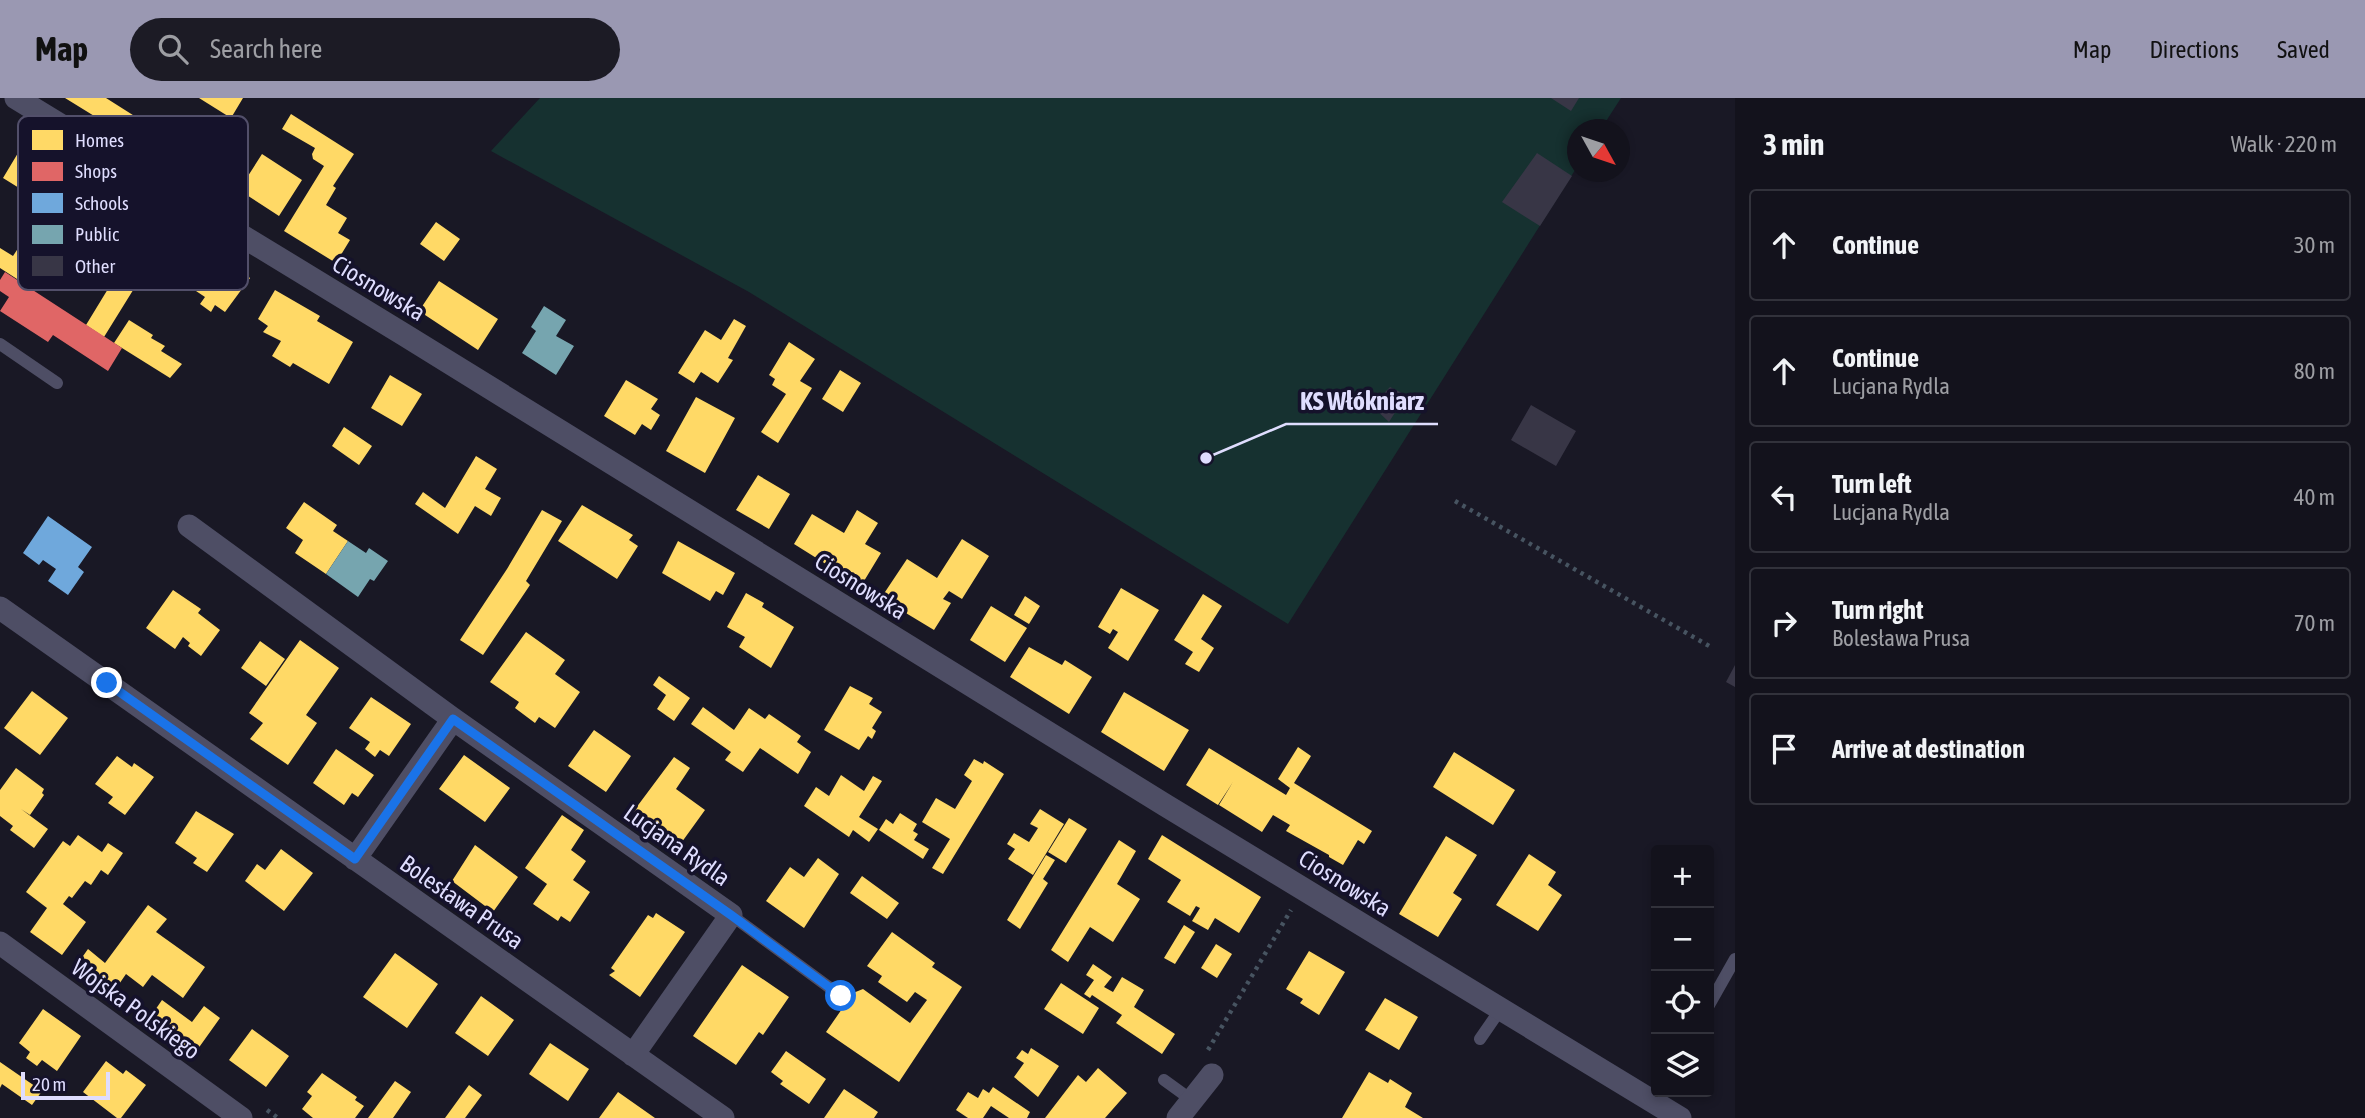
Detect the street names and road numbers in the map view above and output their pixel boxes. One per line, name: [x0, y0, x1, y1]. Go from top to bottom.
street label: Ciosnowska: [328, 250, 430, 326]
street label: Ciosnowska: [810, 547, 912, 625]
street label: Lucjana Rydla: [619, 799, 735, 891]
street label: Ciosnowska: [1294, 844, 1396, 922]
street label: Bolesława Prusa: [395, 850, 529, 954]
street label: Wojska Polskiego: [67, 953, 205, 1065]

